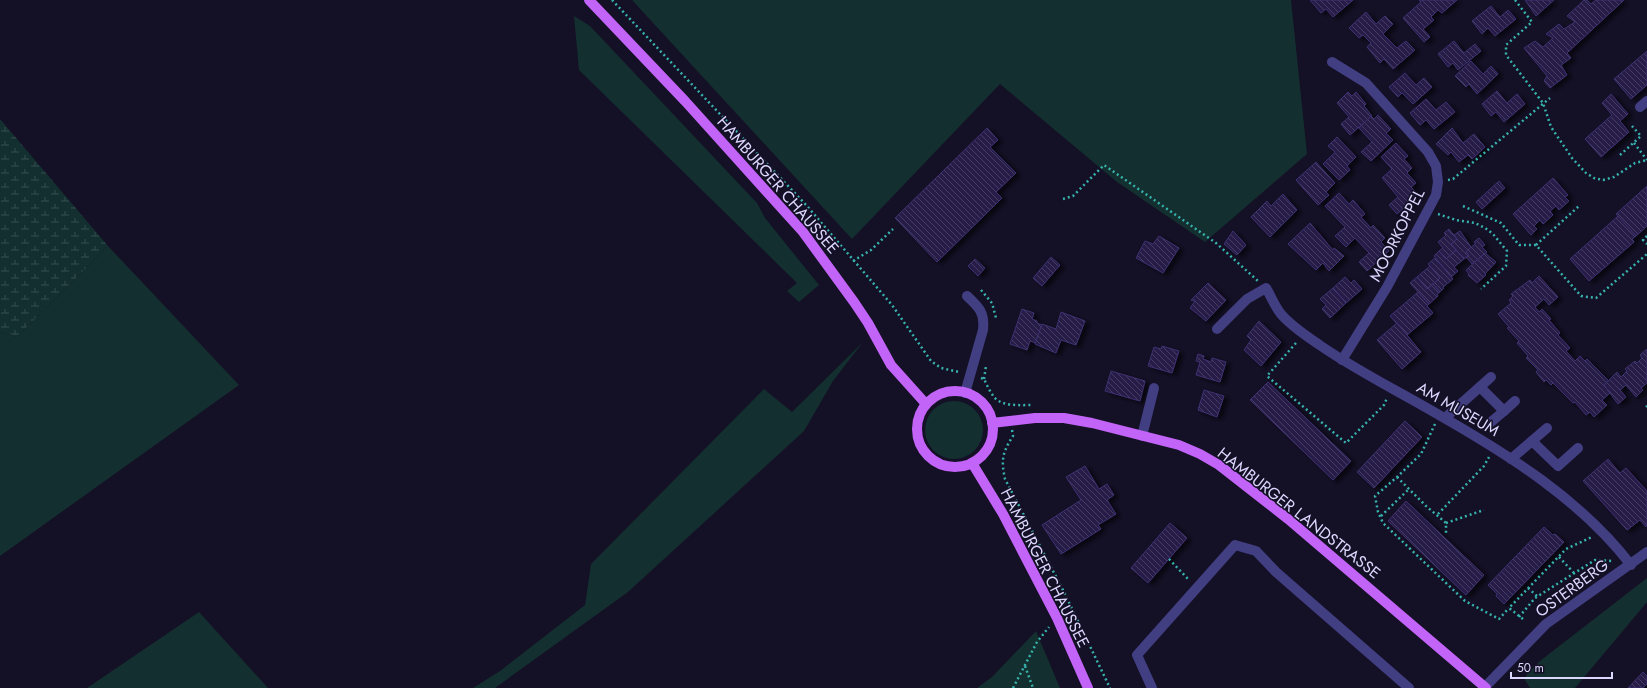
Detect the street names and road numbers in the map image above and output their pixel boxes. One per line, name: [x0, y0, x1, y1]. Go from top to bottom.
street label: HAMBURGER CHAUSSEE: [712, 111, 844, 259]
street label: MOORKOPPEL: [1364, 184, 1431, 285]
street label: AM MUSEUM: [1412, 376, 1504, 442]
street label: HAMBURGER LANDSTRASSE: [1213, 442, 1385, 584]
street label: HAMBURGER CHAUSSEE: [995, 484, 1095, 652]
street label: OSTERBERG: [1531, 554, 1613, 622]

